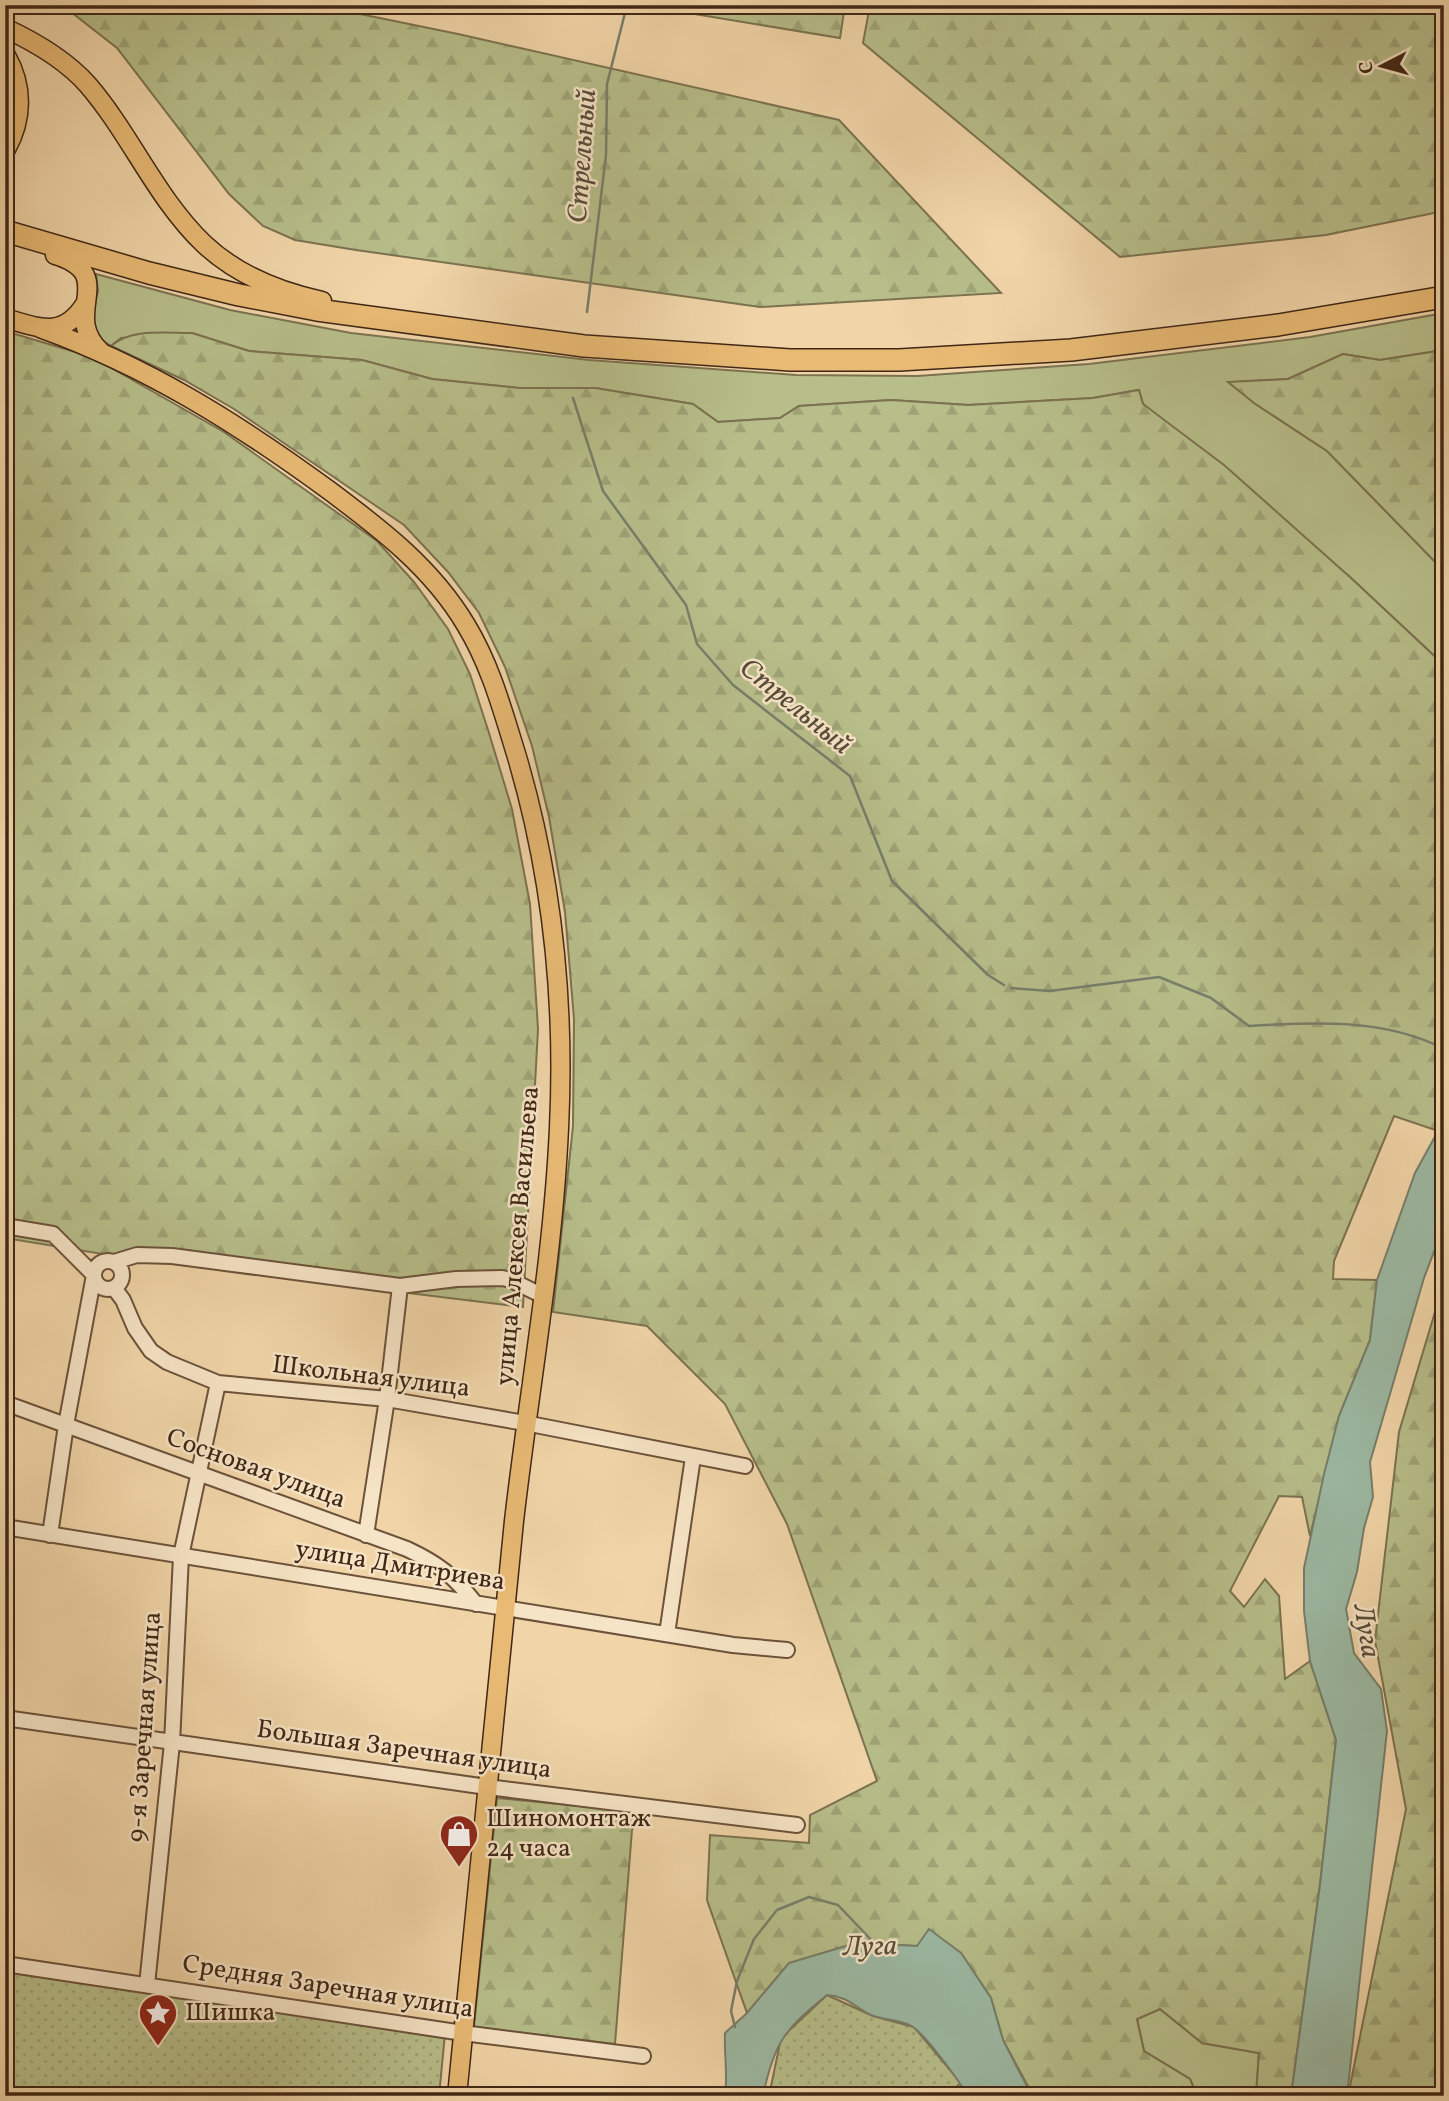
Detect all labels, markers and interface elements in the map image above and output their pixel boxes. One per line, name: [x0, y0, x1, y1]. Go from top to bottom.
north arrow: [1348, 32, 1418, 102]
text: С: [1354, 60, 1381, 75]
water label: Стрельный: [559, 88, 607, 224]
water label: Стрельный: [731, 650, 859, 764]
street label: улица Алексея Васильева: [487, 1085, 549, 1387]
street label: Школьная улица: [270, 1347, 472, 1407]
street label: Сосновая улица: [161, 1420, 351, 1518]
street label: улица Дмитриева: [292, 1532, 508, 1600]
water label: Луга: [1342, 1600, 1390, 1661]
street label: 9-я Заречная улица: [119, 1610, 171, 1844]
street label: Большая Заречная улица: [254, 1711, 554, 1789]
place label: Шиномонтаж 24 часа: [486, 1801, 651, 1867]
shop icon: Шиномонтаж 24 часа: [438, 1813, 480, 1868]
water label: Луга: [841, 1927, 898, 1967]
street label: Средняя Заречная улица: [180, 1946, 476, 2028]
place icon: Шишка: [137, 1992, 179, 2047]
place label: Шишка: [185, 1995, 276, 2031]

